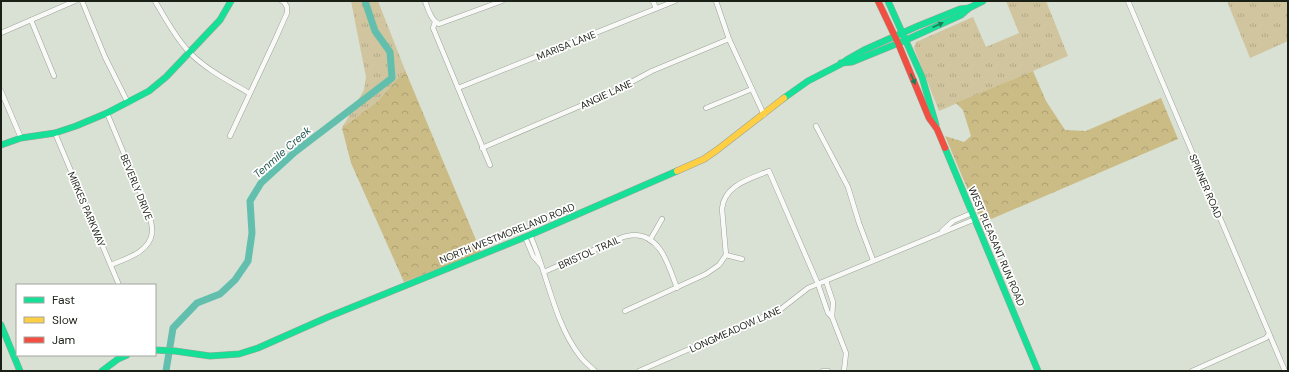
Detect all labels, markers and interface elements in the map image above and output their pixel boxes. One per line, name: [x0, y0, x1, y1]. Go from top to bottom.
one-way arrow: [933, 22, 944, 28]
street label: MARISA LANE: [535, 28, 598, 63]
one-way arrow: [910, 73, 916, 84]
street label: ANGIE LANE: [578, 77, 635, 112]
water label: Tenmile Creek: [250, 123, 314, 181]
street label: BEVERLY DRIVE: [117, 152, 156, 222]
street label: SPINNER ROAD: [1186, 152, 1225, 220]
street label: MIRKES PARKWAY: [65, 170, 108, 249]
street label: WEST PLEASANT RUN ROAD: [965, 184, 1028, 308]
street label: NORTH WESTMORELAND ROAD: [438, 200, 577, 267]
street label: BRISTOL TRAIL: [556, 233, 622, 272]
legend: [16, 284, 156, 356]
text: Fast: [52, 292, 75, 308]
street label: LONGMEADOW LANE: [687, 303, 783, 355]
text: Slow: [52, 312, 78, 328]
text: Jam: [52, 332, 75, 348]

